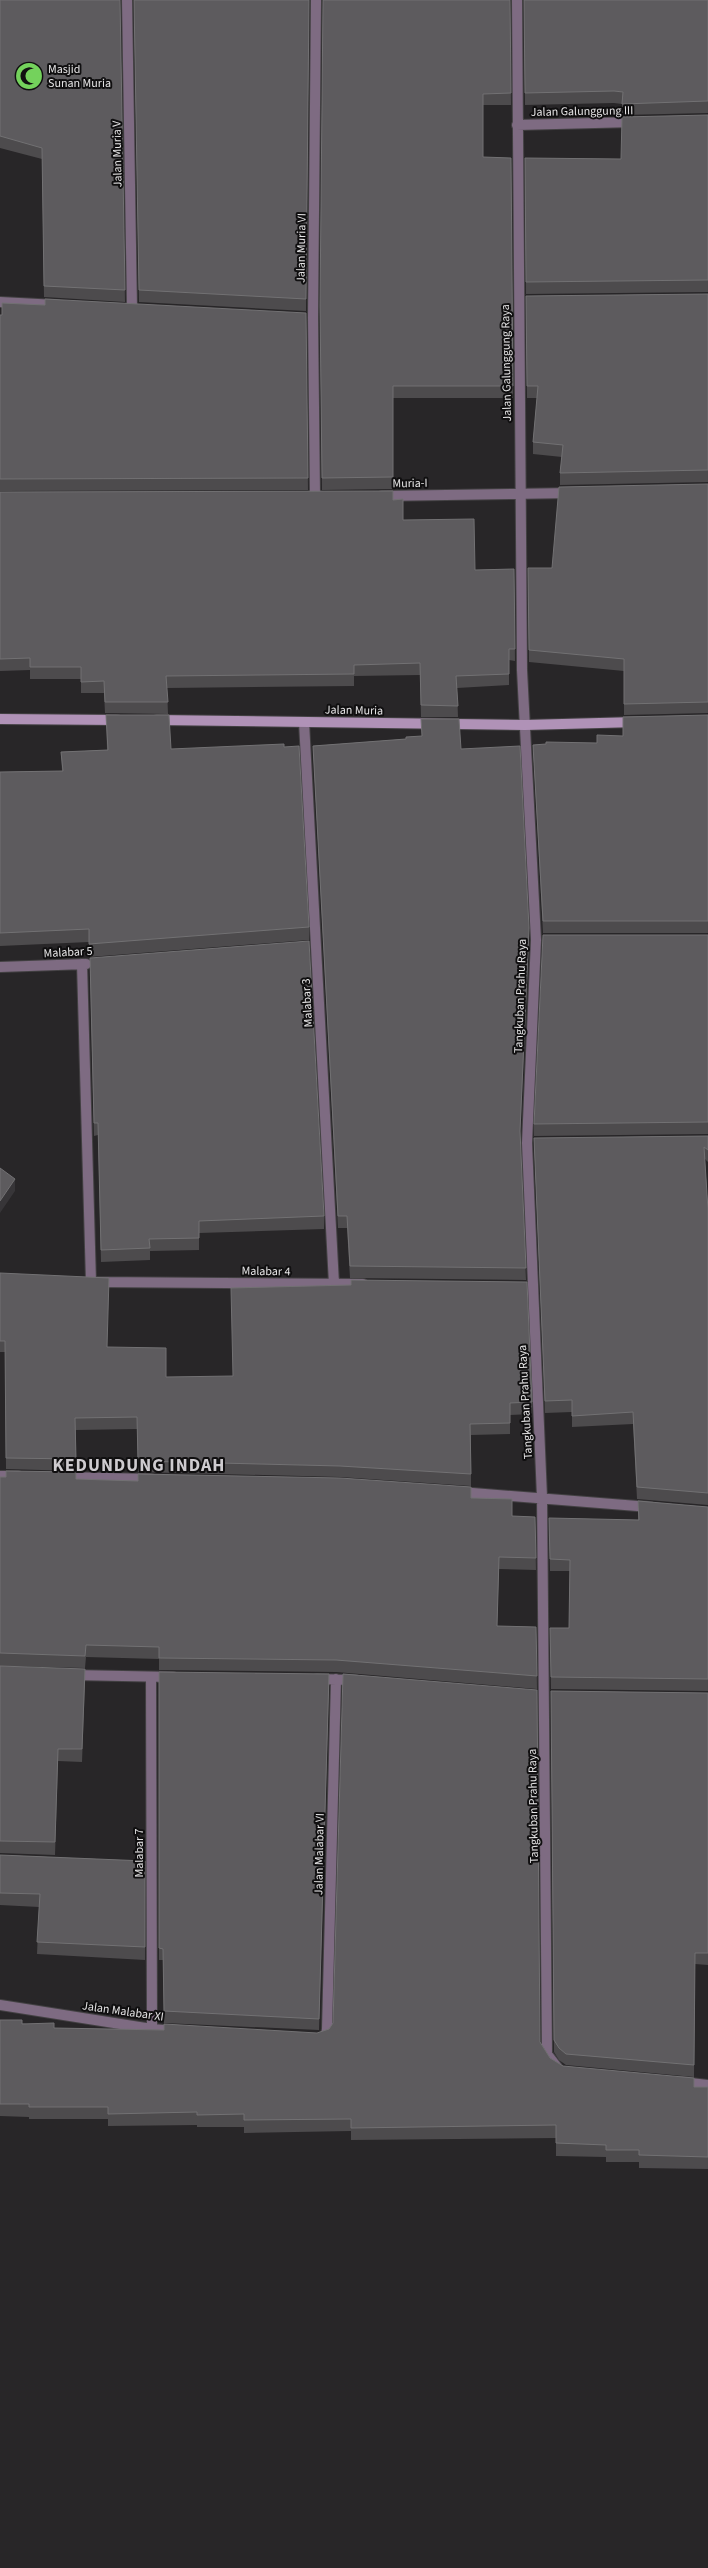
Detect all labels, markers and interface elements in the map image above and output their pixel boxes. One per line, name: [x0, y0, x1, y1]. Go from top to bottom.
mosque icon: Masjid Sunan Muria: [14, 61, 44, 91]
place label: Masjid Sunan Muria: [48, 61, 111, 92]
street label: Jalan Galunggung III: [531, 102, 633, 121]
street label: Jalan Muria V: [108, 120, 127, 188]
street label: Jalan Muria VI: [292, 213, 311, 283]
street label: Jalan Galunggung Raya: [497, 304, 516, 422]
street label: Muria-I: [392, 475, 428, 492]
street label: Jalan Muria: [325, 701, 383, 720]
street label: Tangkuban Prahu Raya: [510, 939, 531, 1053]
street label: Malabar 5: [43, 943, 93, 962]
street label: Malabar 3: [298, 978, 317, 1028]
street label: Malabar 4: [241, 1263, 291, 1280]
street label: Tangkuban Prahu Raya: [514, 1344, 537, 1460]
district label: KEDUNDUNG INDAH: [53, 1453, 225, 1478]
street label: Tangkuban Prahu Raya: [524, 1749, 543, 1863]
street label: Jalan Malabar VI: [310, 1813, 329, 1895]
street label: Malabar 7: [131, 1829, 148, 1877]
street label: Jalan Malabar XI: [81, 1997, 165, 2026]

